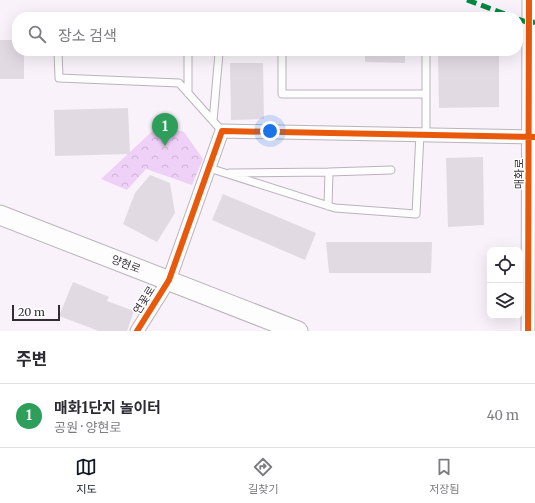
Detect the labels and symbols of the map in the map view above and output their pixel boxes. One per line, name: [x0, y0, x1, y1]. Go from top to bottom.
pin: 1: [152, 113, 178, 146]
your location: [260, 121, 280, 141]
street label: 매화로: [512, 159, 526, 189]
street label: 양현로: [109, 252, 143, 276]
street label: 연꽃로: [130, 283, 158, 317]
scale bar: [12, 303, 60, 322]

